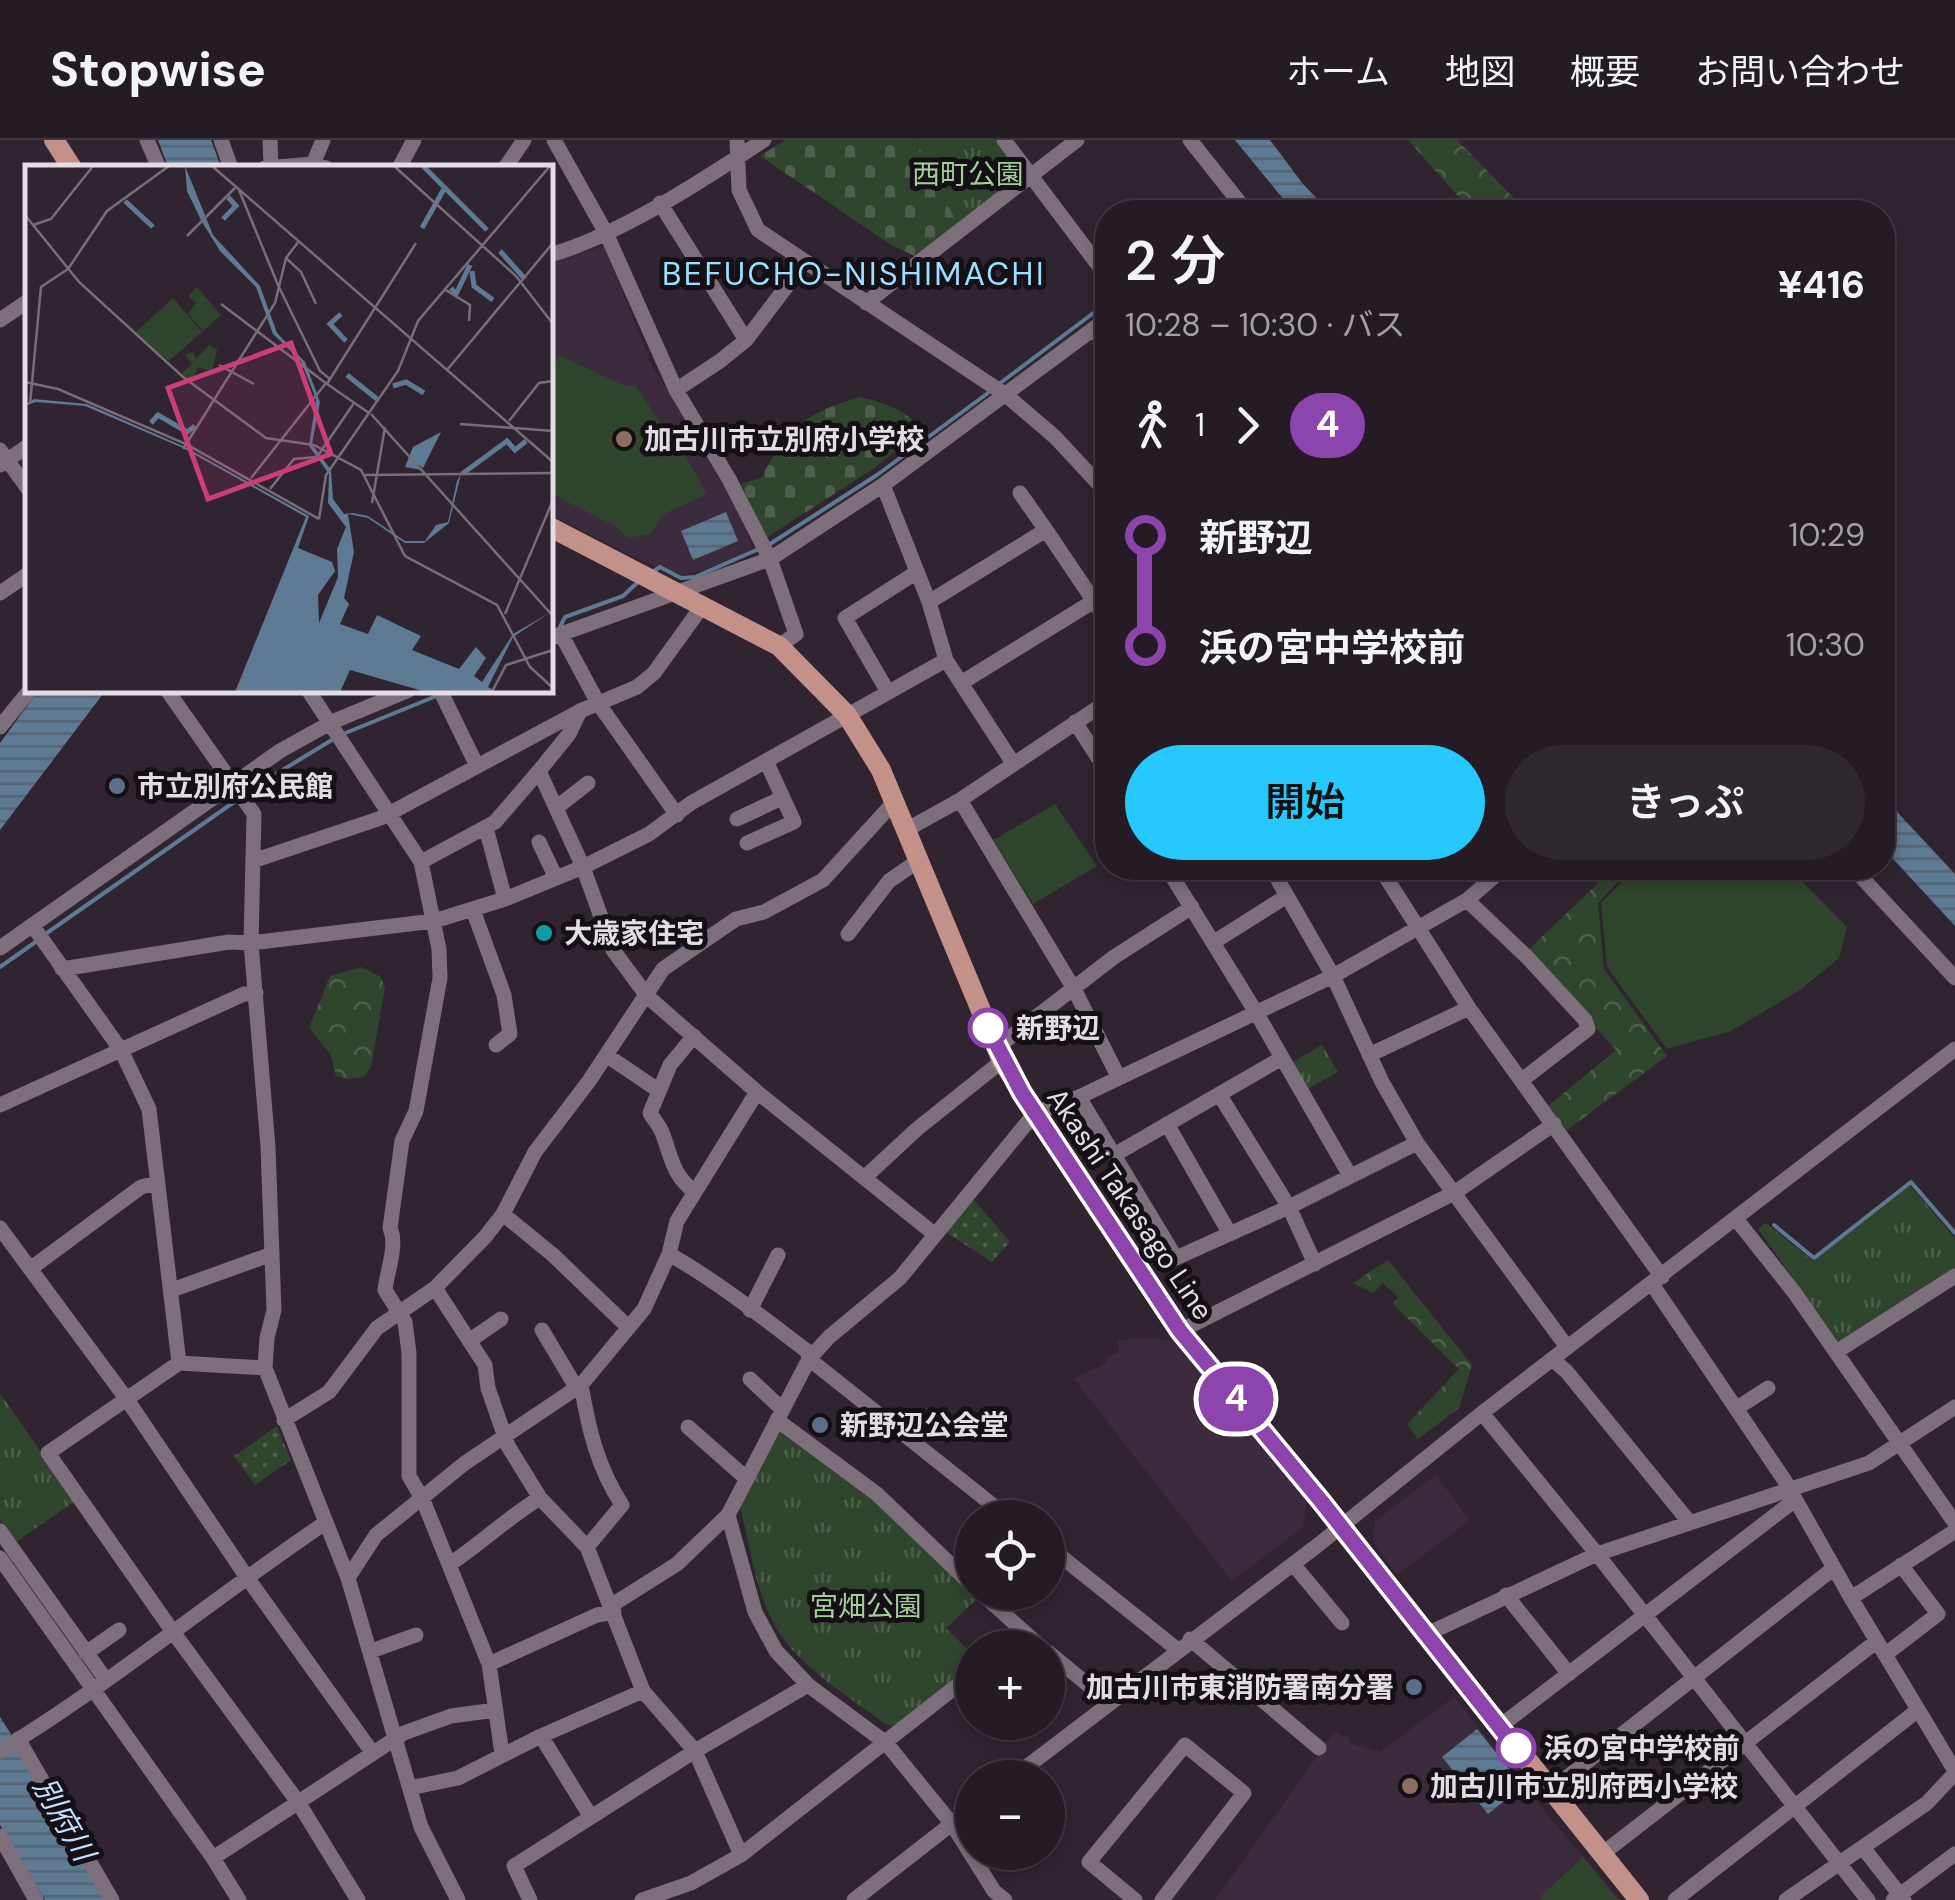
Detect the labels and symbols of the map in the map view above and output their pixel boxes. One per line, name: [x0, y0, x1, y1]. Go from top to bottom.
park label: 西町公園: [912, 156, 1024, 193]
inset map: [25, 165, 552, 692]
district label: BEFUCHO-NISHIMACHI: [662, 253, 1046, 295]
place label: 加古川市立別府小学校: [644, 421, 924, 458]
marker: 加古川市立別府小学校: [613, 428, 635, 450]
place label: 市立別府公民館: [137, 768, 333, 805]
marker: 市立別府公民館: [106, 775, 128, 797]
place label: 大歳家住宅: [564, 915, 704, 952]
marker: 大歳家住宅: [533, 922, 555, 944]
marker: 新野辺: [969, 1009, 1007, 1047]
place label: 新野辺: [1016, 1010, 1100, 1047]
street label: Akashi Takasago Line: [1039, 1081, 1221, 1327]
line badge: ４: [1204, 1366, 1268, 1432]
place label: 新野辺公会堂: [840, 1407, 1008, 1444]
marker: 新野辺公会堂: [809, 1414, 831, 1436]
park label: 宮畑公園: [810, 1588, 922, 1625]
place label: 加古川市東消防署南分署: [1086, 1669, 1394, 1706]
marker: 加古川市東消防署南分署: [1403, 1676, 1425, 1698]
marker: 浜の宮中学校前: [1497, 1729, 1535, 1767]
place label: 浜の宮中学校前: [1544, 1730, 1740, 1767]
place label: 加古川市立別府西小学校: [1430, 1768, 1738, 1805]
water label: 別府川: [25, 1770, 105, 1870]
marker: 加古川市立別府西小学校: [1399, 1775, 1421, 1797]

